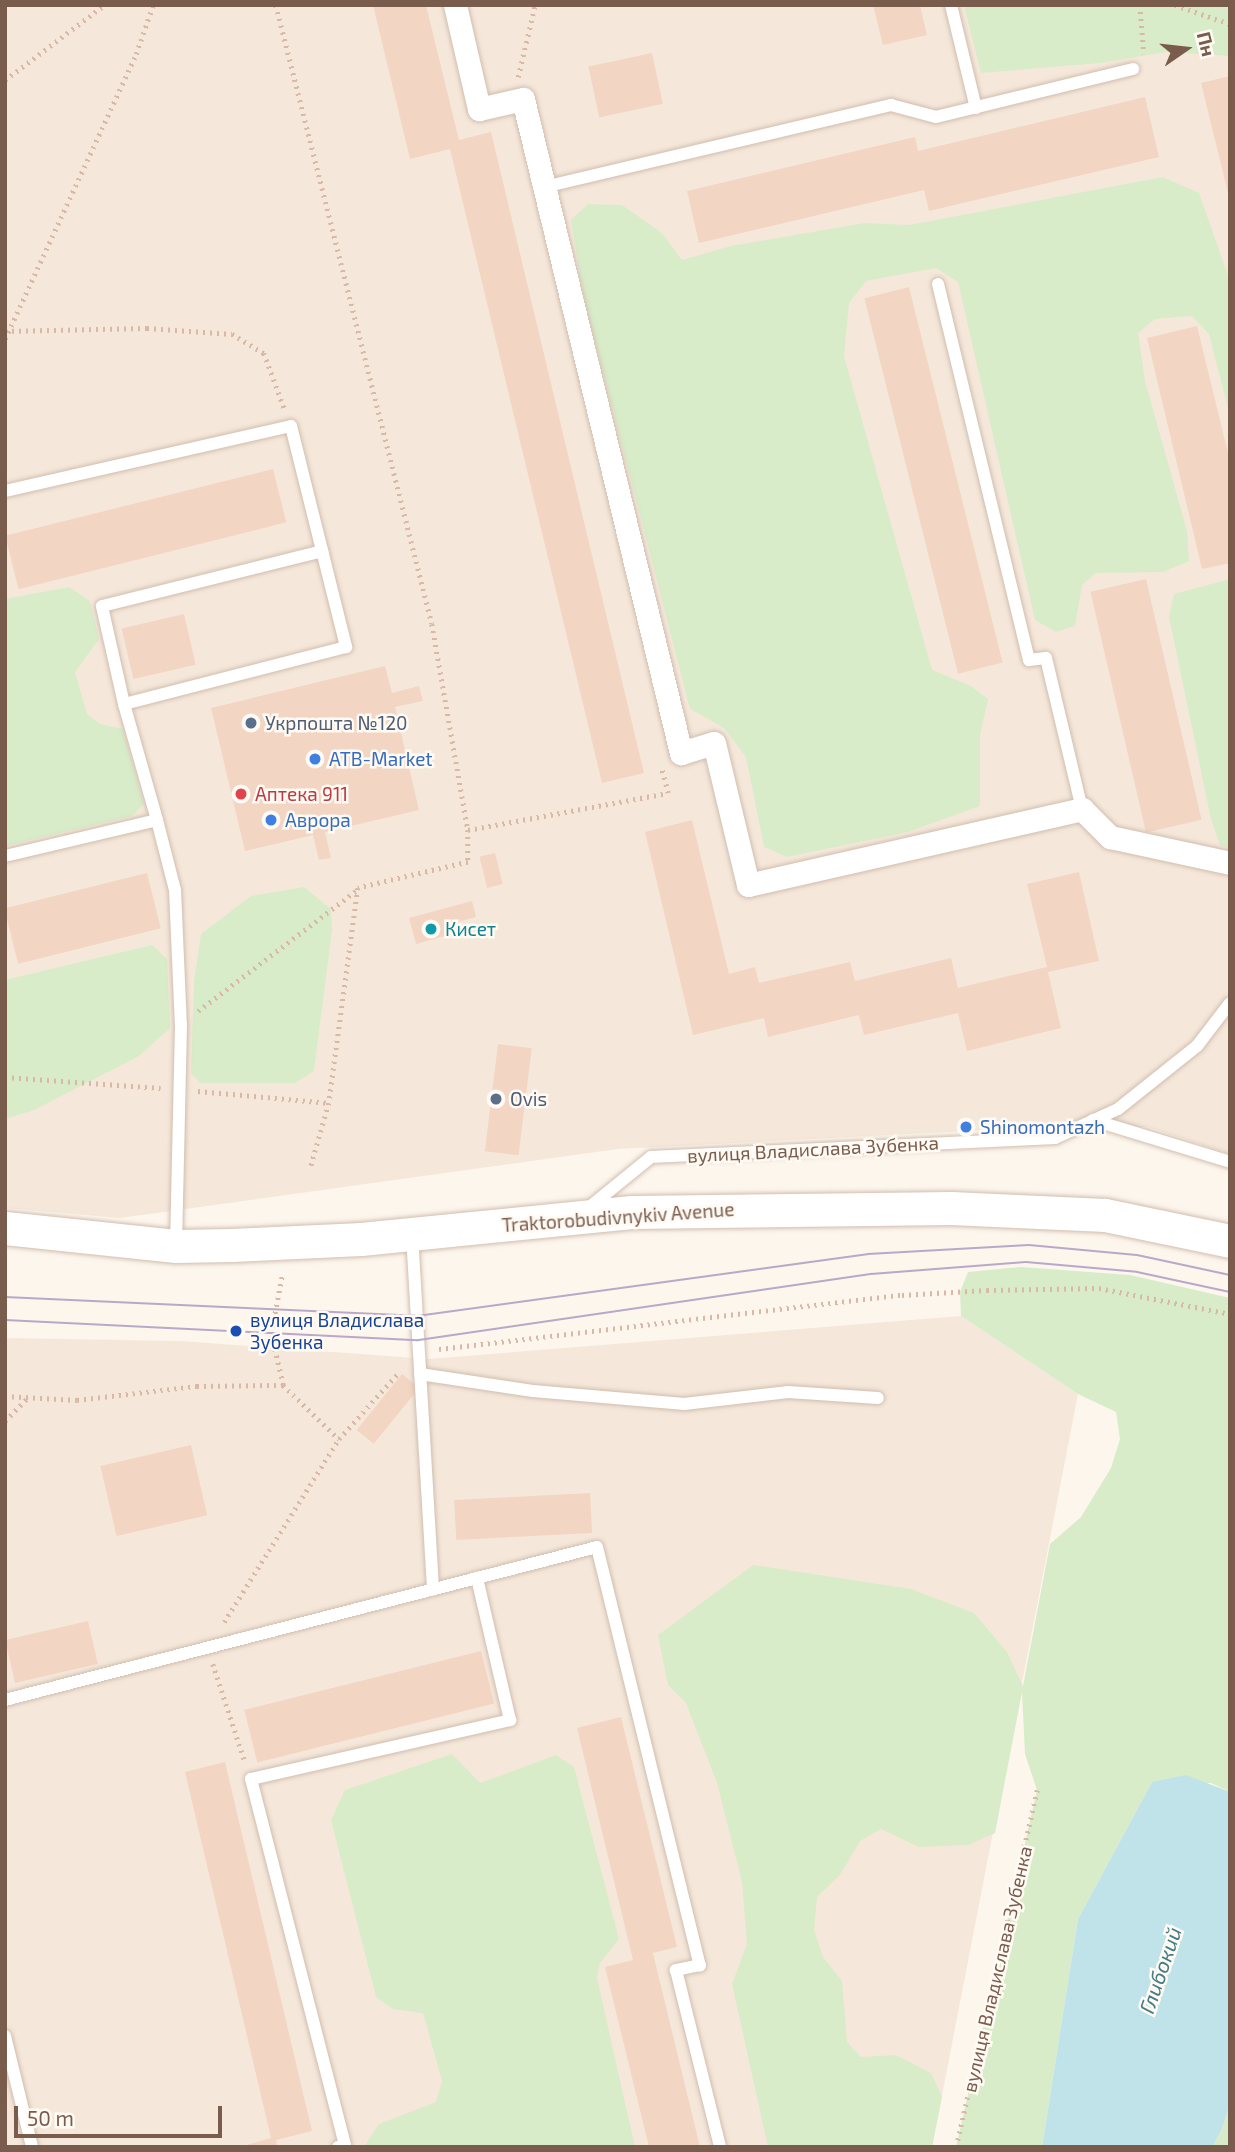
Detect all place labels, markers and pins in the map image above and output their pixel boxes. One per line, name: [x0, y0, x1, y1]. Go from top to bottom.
place label: Укрпошта №120: [265, 712, 408, 734]
marker: Укрпошта №120: [243, 715, 259, 731]
place label: ATB-Market: [329, 748, 433, 770]
marker: ATB-Market: [307, 751, 323, 767]
place label: Аптека 911: [255, 783, 348, 805]
marker: Аптека 911: [233, 786, 249, 802]
place label: Аврора: [285, 809, 351, 831]
marker: Аврора: [263, 812, 279, 828]
place label: Кисет: [445, 918, 496, 940]
marker: Кисет: [423, 921, 439, 937]
place label: Ovis: [510, 1088, 547, 1110]
marker: Ovis: [488, 1091, 504, 1107]
place label: Shinomontazh: [980, 1116, 1105, 1138]
marker: Shinomontazh: [958, 1119, 974, 1135]
place label: вулиця Владислава Зубенка: [250, 1309, 424, 1353]
marker: вулиця Владислава Зубенка: [228, 1323, 244, 1339]

